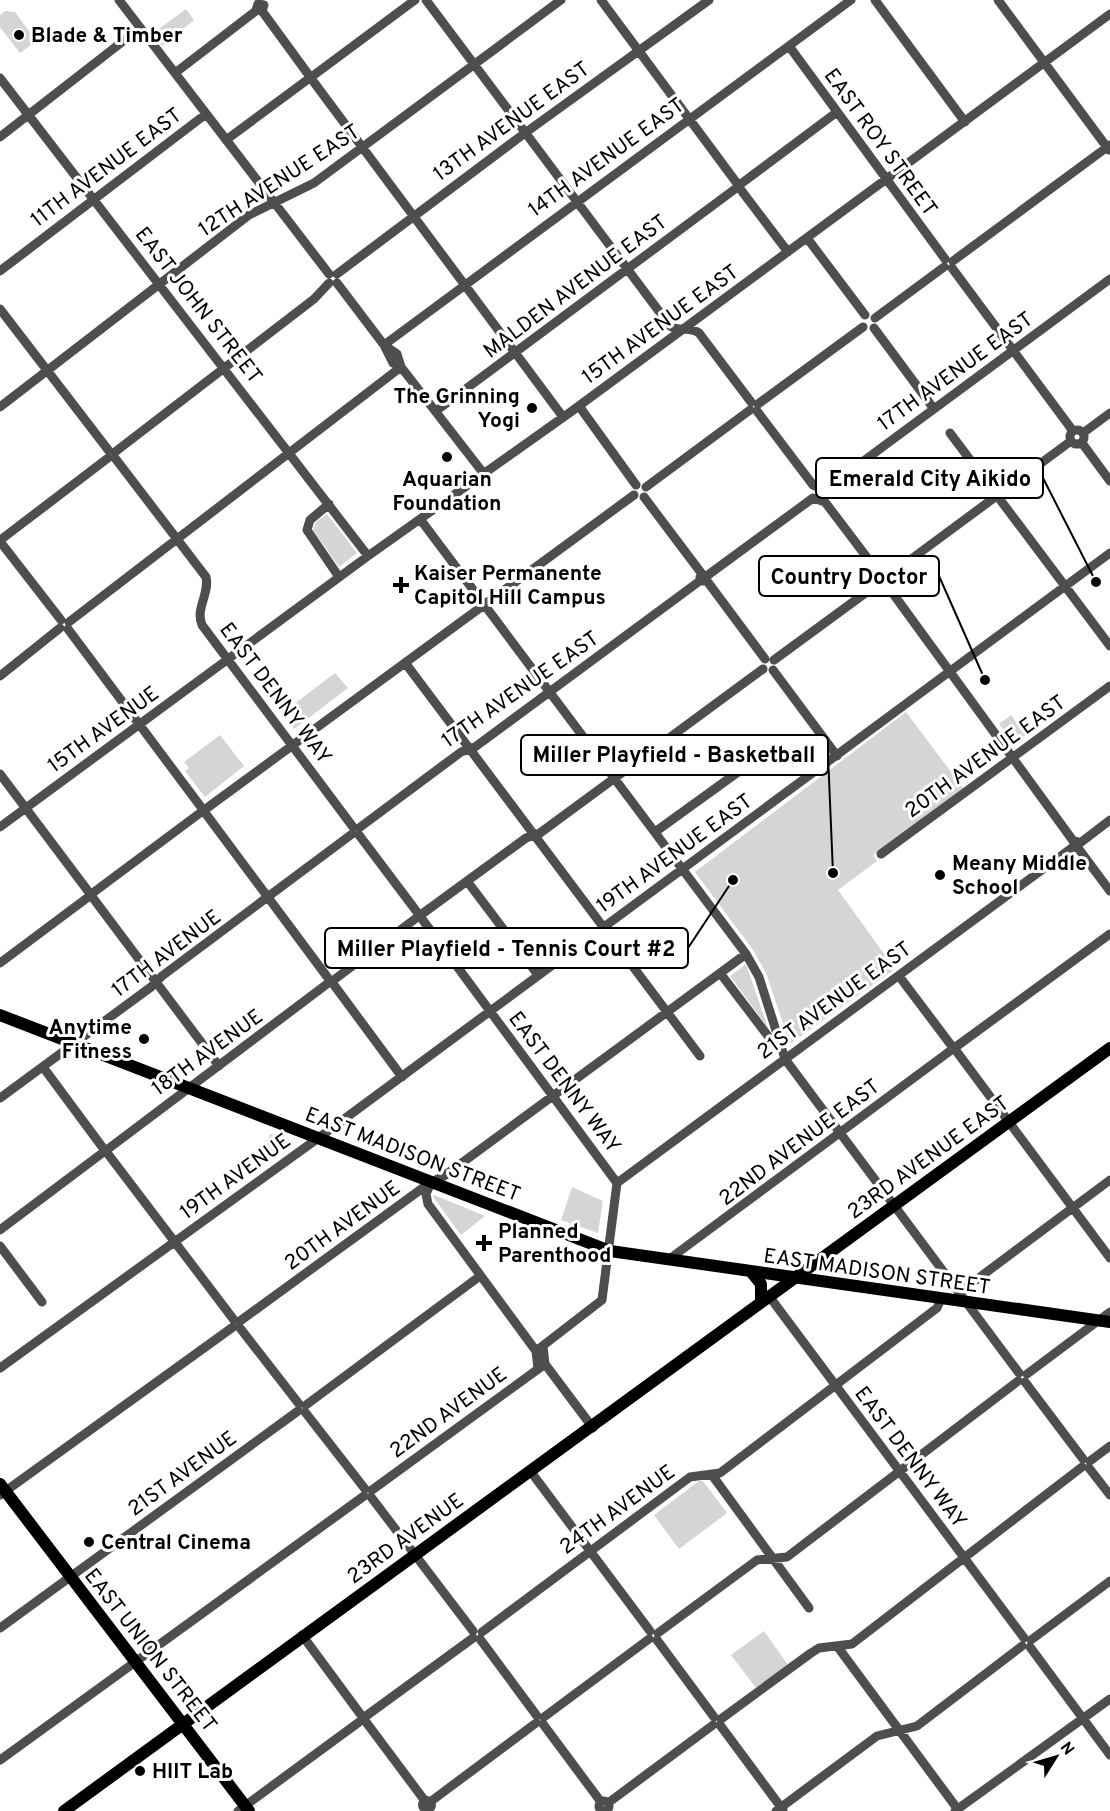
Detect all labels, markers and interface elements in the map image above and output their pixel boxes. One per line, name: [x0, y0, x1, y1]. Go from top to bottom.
place label: Blade & Timber: [31, 23, 183, 50]
marker: Blade & Timber: [12, 28, 26, 42]
street label: 13TH AVENUE EAST: [428, 56, 596, 188]
street label: EAST ROY STREET: [817, 64, 943, 222]
street label: 14TH AVENUE EAST: [523, 92, 690, 224]
street label: 11TH AVENUE EAST: [26, 103, 188, 234]
street label: 12TH AVENUE EAST: [194, 119, 366, 244]
street label: MALDEN AVENUE EAST: [479, 209, 673, 365]
street label: EAST JOHN STREET: [128, 222, 267, 390]
street label: 15TH AVENUE EAST: [577, 259, 745, 391]
street label: 17TH AVENUE EAST: [873, 307, 1039, 438]
place label: The Grinning Yogi: [393, 384, 520, 435]
marker: The Grinning Yogi: [525, 401, 539, 415]
marker: Aquarian Foundation: [440, 450, 454, 464]
callout: Emerald City Aikido: [816, 458, 1043, 498]
place label: Aquarian Foundation: [393, 467, 501, 518]
text: Emerald City Aikido: [829, 467, 1031, 494]
callout: Country Doctor: [759, 556, 939, 596]
place label: Kaiser Permanente Capitol Hill Campus: [414, 561, 606, 612]
text: Country Doctor: [771, 565, 927, 592]
marker: Kaiser Permanente Capitol Hill Campus: [392, 576, 410, 594]
street label: EAST DENNY WAY: [213, 618, 337, 770]
street label: 17TH AVENUE EAST: [437, 626, 605, 755]
street label: 15TH AVENUE: [43, 681, 165, 780]
street label: 20TH AVENUE EAST: [900, 690, 1072, 825]
callout: Miller Playfield - Basketball: [521, 735, 828, 775]
text: Miller Playfield - Basketball: [533, 743, 815, 770]
street label: 19TH AVENUE EAST: [591, 788, 758, 920]
place label: Meany Middle School: [952, 851, 1087, 902]
marker: Meany Middle School: [933, 868, 947, 882]
street label: 17TH AVENUE: [107, 904, 227, 1004]
callout: Miller Playfield - Tennis Court #2: [325, 928, 688, 968]
street label: 21ST AVENUE EAST: [752, 936, 917, 1066]
text: Miller Playfield - Tennis Court #2: [337, 937, 675, 964]
street label: 18TH AVENUE: [147, 1004, 269, 1103]
street label: EAST DENNY WAY: [502, 1007, 626, 1159]
place label: Anytime Fitness: [49, 1015, 132, 1066]
marker: Anytime Fitness: [137, 1032, 151, 1046]
street label: 22ND AVENUE EAST: [714, 1074, 886, 1213]
street label: 23RD AVENUE EAST: [843, 1090, 1015, 1226]
street label: EAST MADISON STREET: [301, 1102, 524, 1209]
street label: 19TH AVENUE: [175, 1128, 297, 1227]
street label: 20TH AVENUE: [280, 1175, 406, 1277]
place label: Planned Parenthood: [498, 1219, 611, 1270]
marker: Planned Parenthood: [475, 1234, 493, 1252]
street label: EAST MADISON STREET: [762, 1243, 992, 1302]
street label: 22ND AVENUE: [385, 1361, 513, 1465]
street label: EAST DENNY WAY: [848, 1382, 972, 1534]
street label: 21ST AVENUE: [123, 1426, 243, 1523]
street label: 24TH AVENUE: [555, 1459, 681, 1561]
street label: 23RD AVENUE: [342, 1488, 470, 1591]
place label: Central Cinema: [101, 1530, 251, 1557]
marker: Central Cinema: [82, 1535, 96, 1549]
street label: EAST UNION STREET: [77, 1564, 222, 1738]
north arrow: [1026, 1727, 1086, 1787]
text: N: [1055, 1739, 1078, 1760]
place label: HIIT Lab: [152, 1759, 233, 1786]
marker: HIIT Lab: [133, 1764, 147, 1778]

